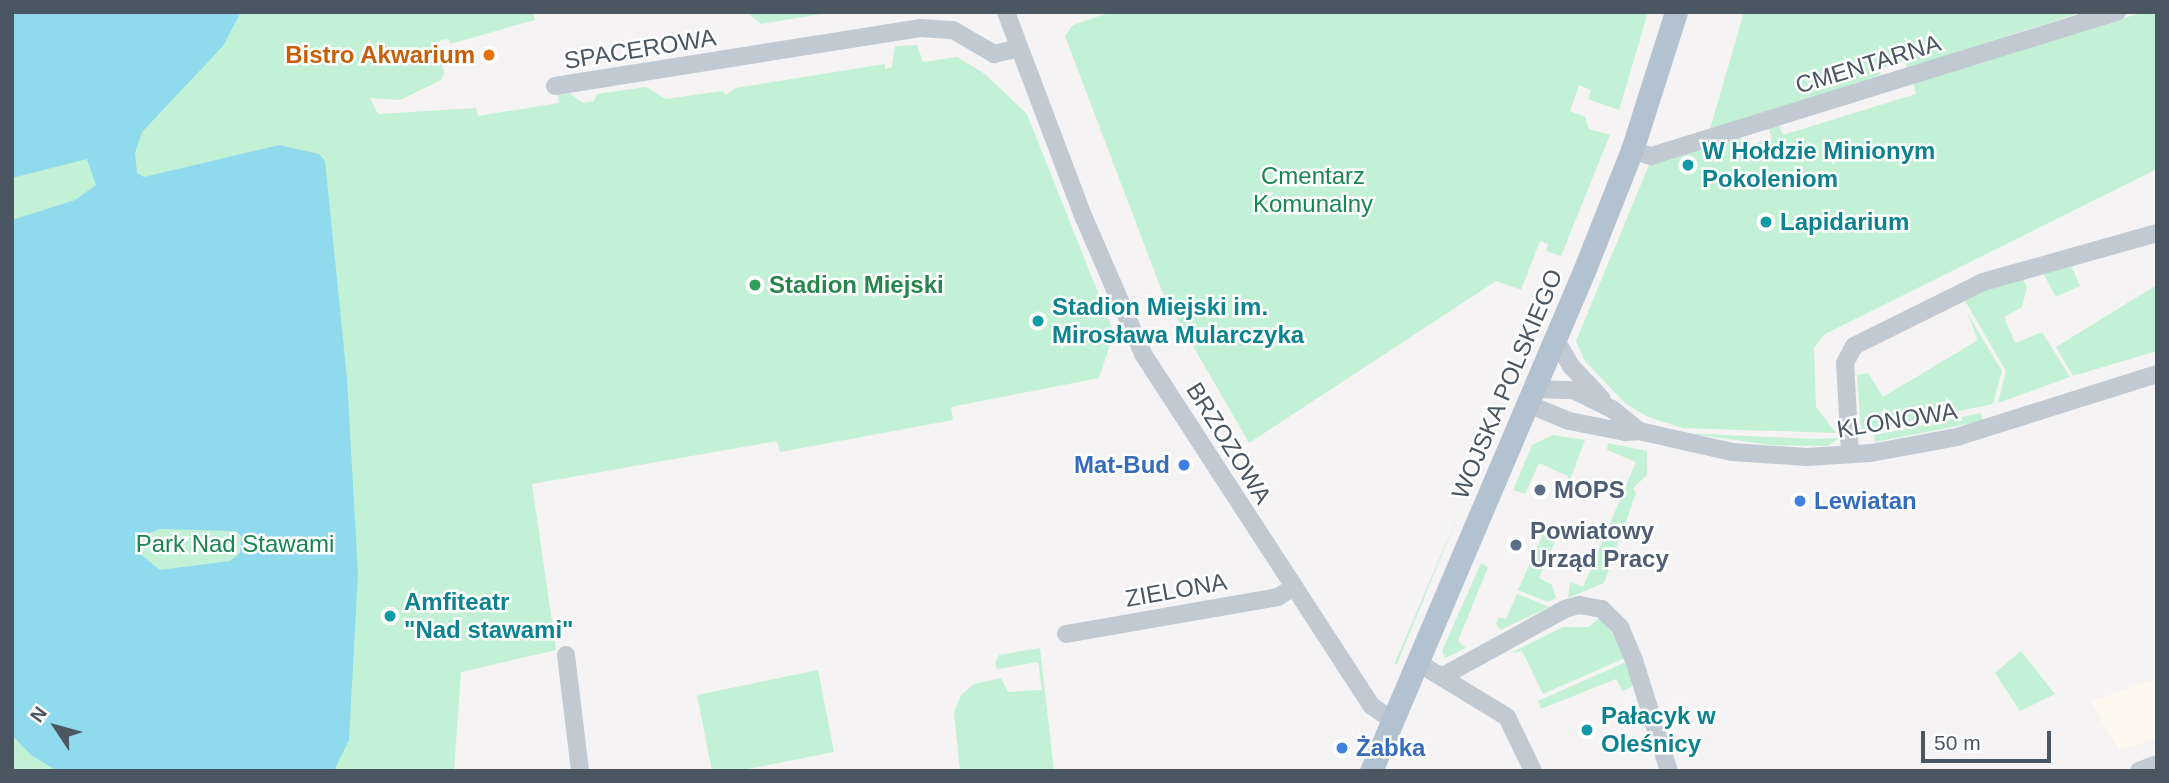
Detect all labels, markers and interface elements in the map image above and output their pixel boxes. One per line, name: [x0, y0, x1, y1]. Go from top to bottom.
street label: SPACEROWA: [562, 23, 718, 75]
street label: CMENTARNA: [1792, 28, 1944, 100]
place label: Bistro Akwarium: [284, 41, 475, 69]
marker: Bistro Akwarium: [481, 47, 497, 63]
place label: W Hołdzie Minionym Pokoleniom: [1702, 137, 1935, 193]
marker: W Hołdzie Minionym Pokoleniom: [1680, 157, 1696, 173]
park label: Cmentarz Komunalny: [1253, 162, 1373, 218]
place label: Lapidarium: [1780, 208, 1909, 236]
marker: Lapidarium: [1758, 214, 1774, 230]
street label: WOJSKA POLSKIEGO: [1445, 264, 1569, 504]
place label: Stadion Miejski: [769, 271, 944, 299]
marker: Stadion Miejski: [747, 277, 763, 293]
place label: Stadion Miejski im. Mirosława Mularczyka: [1052, 293, 1304, 349]
marker: Stadion Miejski im. Mirosława Mularczyka: [1030, 313, 1046, 329]
street label: BRZOZOWA: [1180, 377, 1278, 509]
street label: KLONOWA: [1835, 396, 1959, 444]
place label: Mat-Bud: [1074, 451, 1170, 479]
marker: Mat-Bud: [1176, 457, 1192, 473]
place label: MOPS: [1554, 476, 1625, 504]
marker: MOPS: [1532, 482, 1548, 498]
place label: Lewiatan: [1814, 487, 1917, 515]
marker: Lewiatan: [1792, 493, 1808, 509]
place label: Powiatowy Urząd Pracy: [1530, 517, 1669, 573]
park label: Park Nad Stawami: [136, 530, 334, 558]
marker: Powiatowy Urząd Pracy: [1508, 537, 1524, 553]
street label: ZIELONA: [1123, 567, 1229, 613]
place label: Amfiteatr "Nad stawami": [404, 588, 573, 644]
marker: Amfiteatr "Nad stawami": [382, 608, 398, 624]
north arrow: [21, 692, 91, 762]
place label: Pałacyk w Oleśnicy: [1601, 702, 1716, 758]
text: N: [26, 703, 51, 726]
scale bar: [1924, 716, 2054, 760]
marker: Pałacyk w Oleśnicy: [1579, 722, 1595, 738]
text: 50 m: [1934, 731, 1981, 754]
place label: Żabka: [1356, 734, 1425, 762]
marker: Żabka: [1334, 740, 1350, 756]

